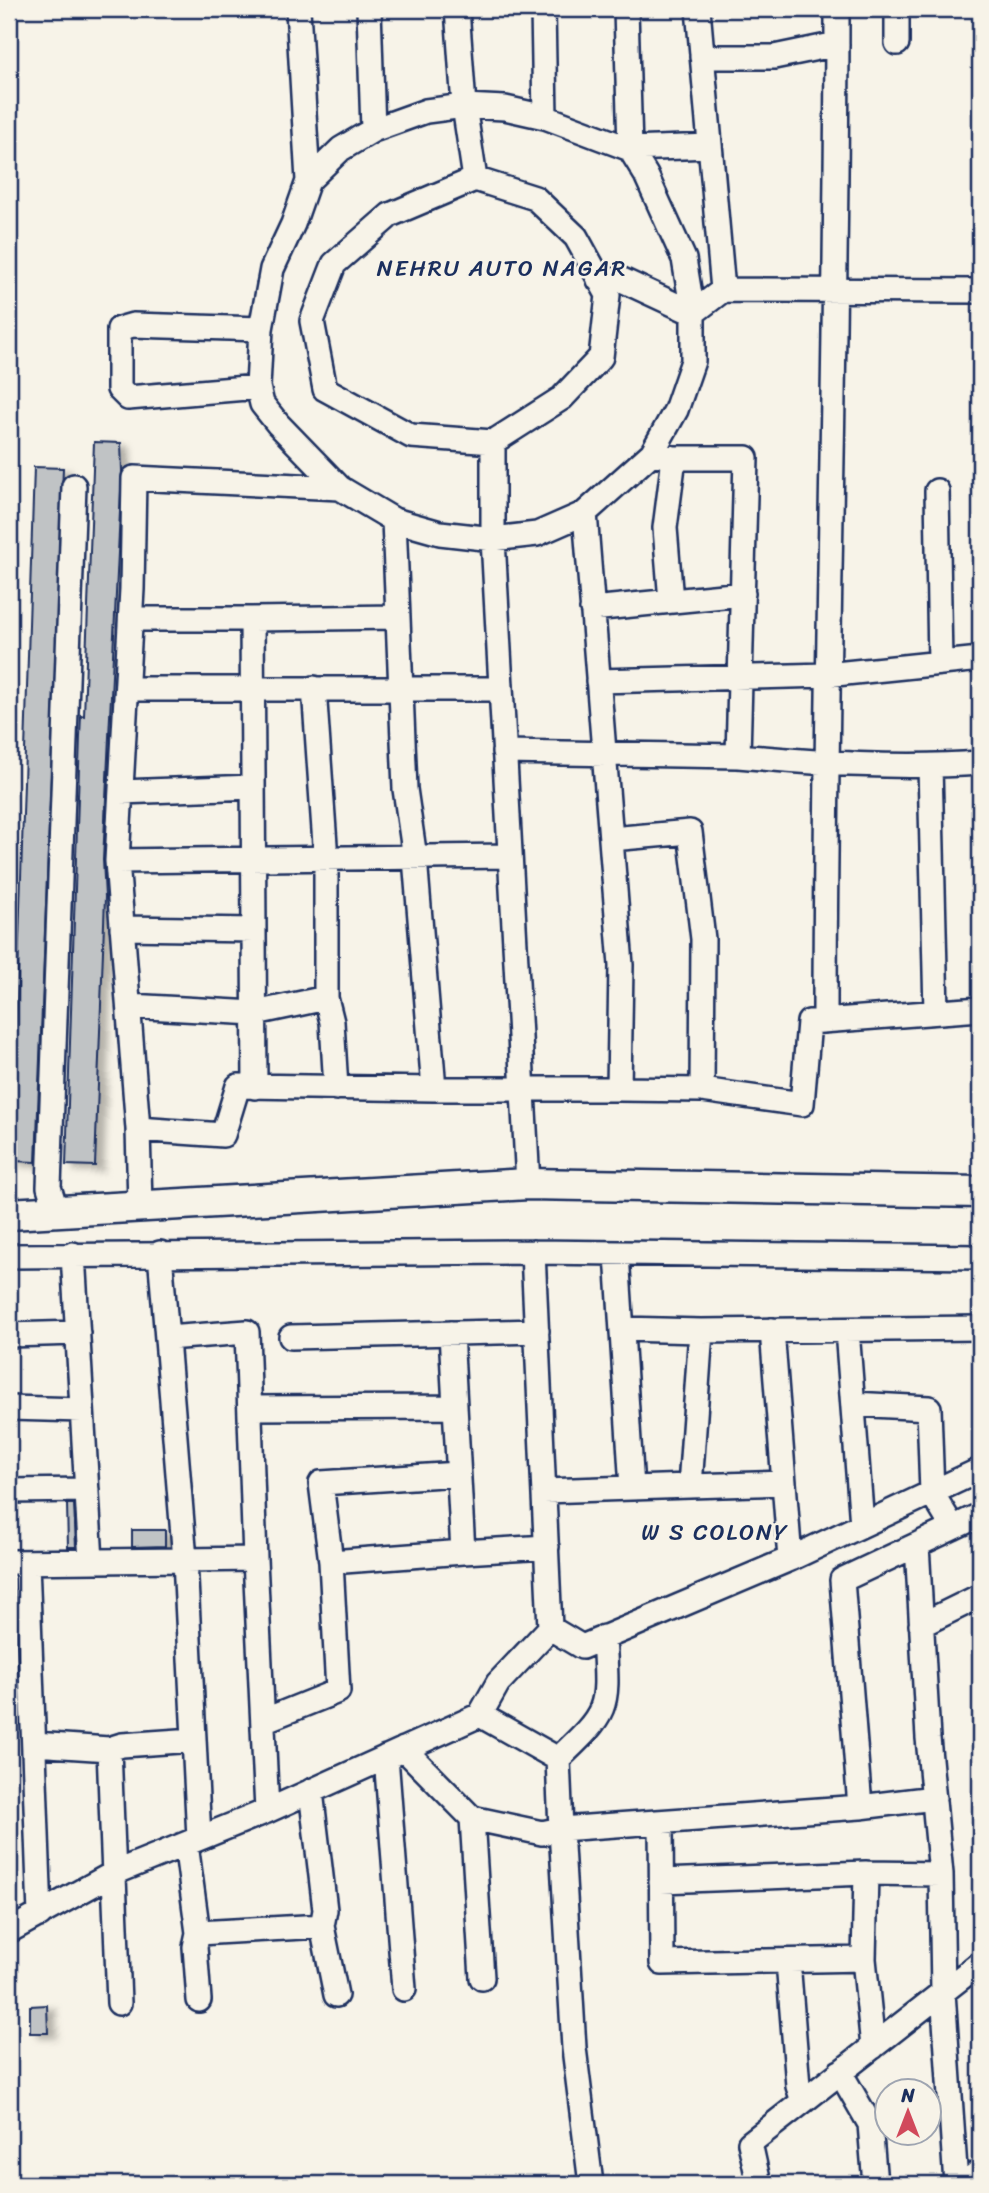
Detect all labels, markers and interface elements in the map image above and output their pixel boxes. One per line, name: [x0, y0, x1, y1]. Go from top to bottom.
district label: NEHRU AUTO NAGAR: [377, 248, 627, 289]
district label: W S COLONY: [641, 1512, 789, 1553]
north arrow: [874, 2078, 944, 2148]
text: N: [900, 2079, 915, 2112]

